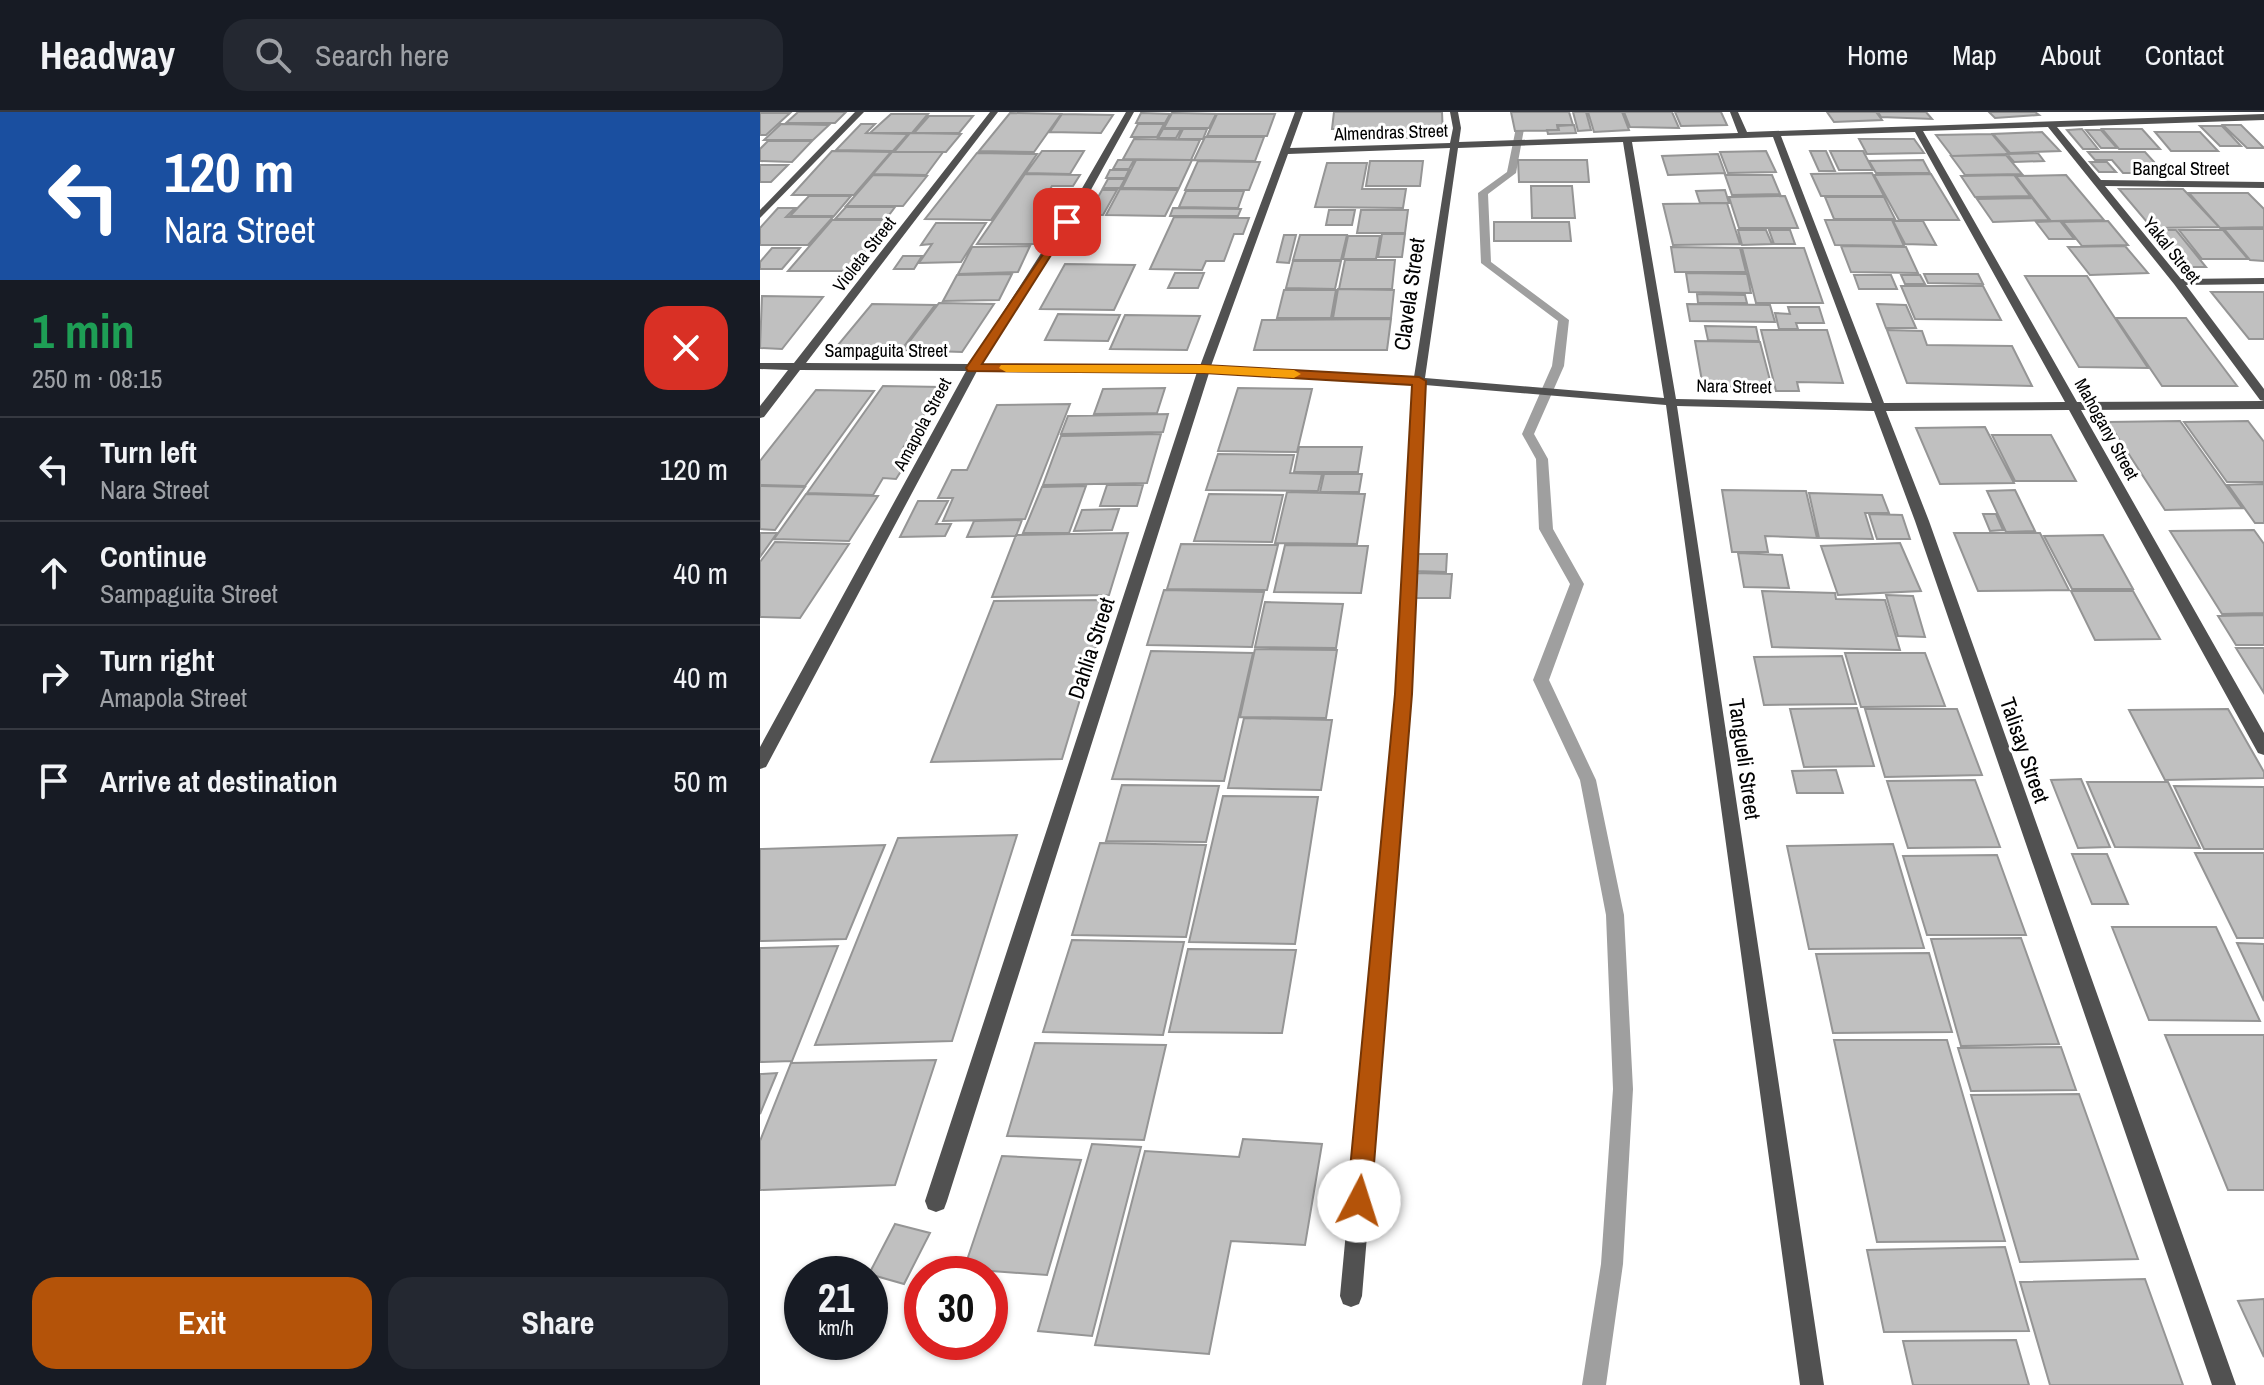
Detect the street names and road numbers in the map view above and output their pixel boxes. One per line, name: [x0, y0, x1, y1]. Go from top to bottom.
street label: Almendras Street: [1333, 118, 1448, 147]
street label: Bangcal Street: [2133, 156, 2229, 181]
street label: Violeta Street: [827, 211, 901, 297]
street label: Yakal Street: [2137, 211, 2207, 289]
street label: Clavela Street: [1386, 236, 1432, 352]
street label: Sampaguita Street: [824, 338, 948, 363]
street label: Amapola Street: [887, 373, 957, 476]
street label: Nara Street: [1696, 373, 1772, 399]
street label: Mahogany Street: [2069, 374, 2145, 484]
street label: Dahlia Street: [1060, 593, 1122, 703]
street label: Talisay Street: [1993, 693, 2057, 807]
street label: Tangueli Street: [1722, 697, 1768, 821]

